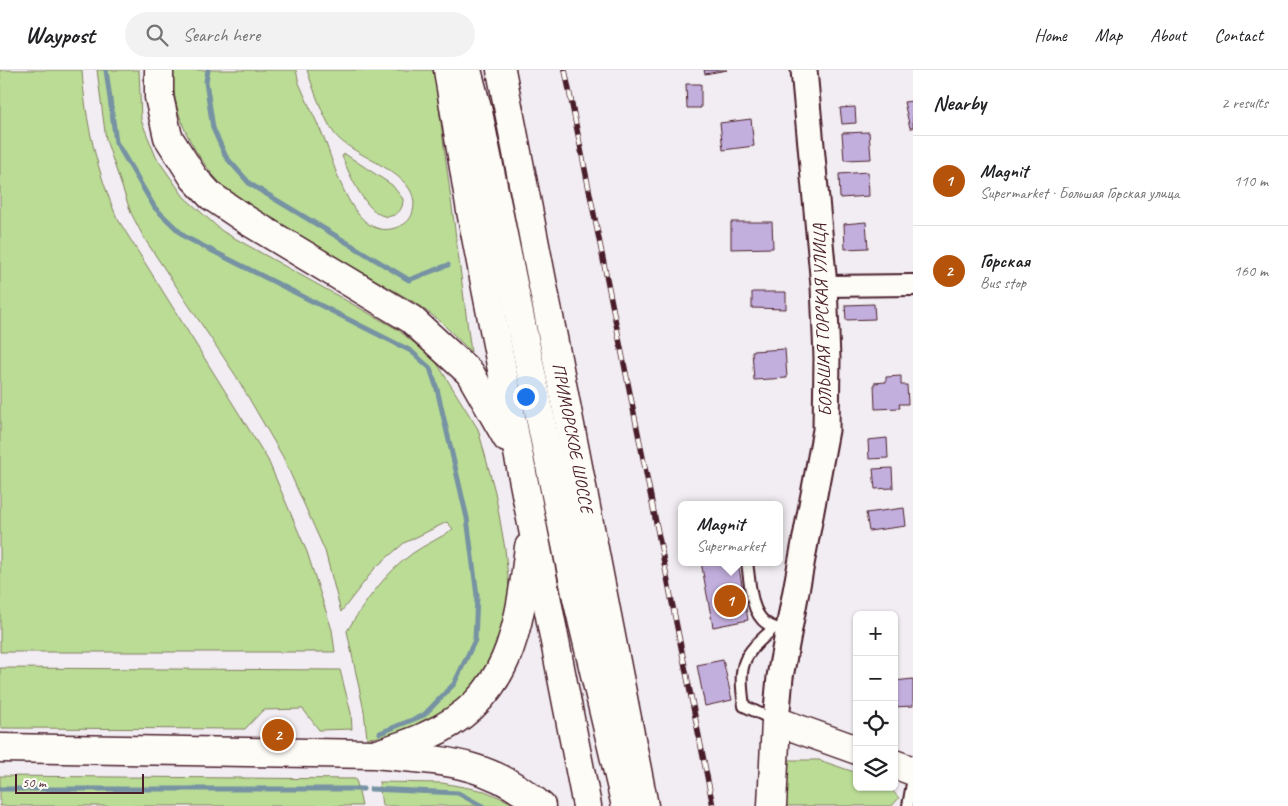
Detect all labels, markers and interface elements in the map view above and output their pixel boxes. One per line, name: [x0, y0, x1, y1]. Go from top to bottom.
search box: [125, 12, 475, 57]
text: Waypost: [25, 20, 95, 50]
icon: search: [143, 21, 171, 49]
text: Search here: [183, 23, 260, 47]
text: Home: [1034, 24, 1067, 46]
text: Map: [1095, 24, 1122, 46]
text: About: [1150, 24, 1186, 46]
text: Contact: [1214, 24, 1263, 46]
text: Nearby: [933, 90, 986, 116]
text: 2 results: [1221, 93, 1268, 113]
text: Magnit: [980, 159, 1028, 183]
text: 1: [945, 171, 953, 191]
text: 110 m: [1234, 171, 1268, 191]
text: Supermarket · Большая Горская улица: [980, 183, 1179, 203]
street label: БОЛЬШАЯ ГОРСКАЯ УЛИЦА: [808, 222, 836, 417]
text: Горская: [980, 249, 1030, 273]
text: 2: [945, 261, 953, 281]
text: 160 m: [1234, 261, 1268, 281]
text: Bus stop: [980, 273, 1026, 293]
street label: ПРИМОРСКОЕ ШОССЕ: [548, 361, 599, 517]
your location: [513, 384, 539, 410]
popup: [678, 501, 783, 566]
text: Magnit: [696, 512, 744, 536]
text: Supermarket: [696, 536, 765, 556]
pin: 1: [714, 582, 746, 620]
map controls: [853, 611, 898, 791]
button: +: [853, 611, 898, 656]
button: −: [853, 656, 898, 701]
button: locate: [853, 701, 898, 746]
pin: 2: [262, 716, 294, 754]
button: layers: [853, 746, 898, 791]
scale bar: [15, 771, 144, 794]
text: 50 m: [22, 774, 46, 791]

